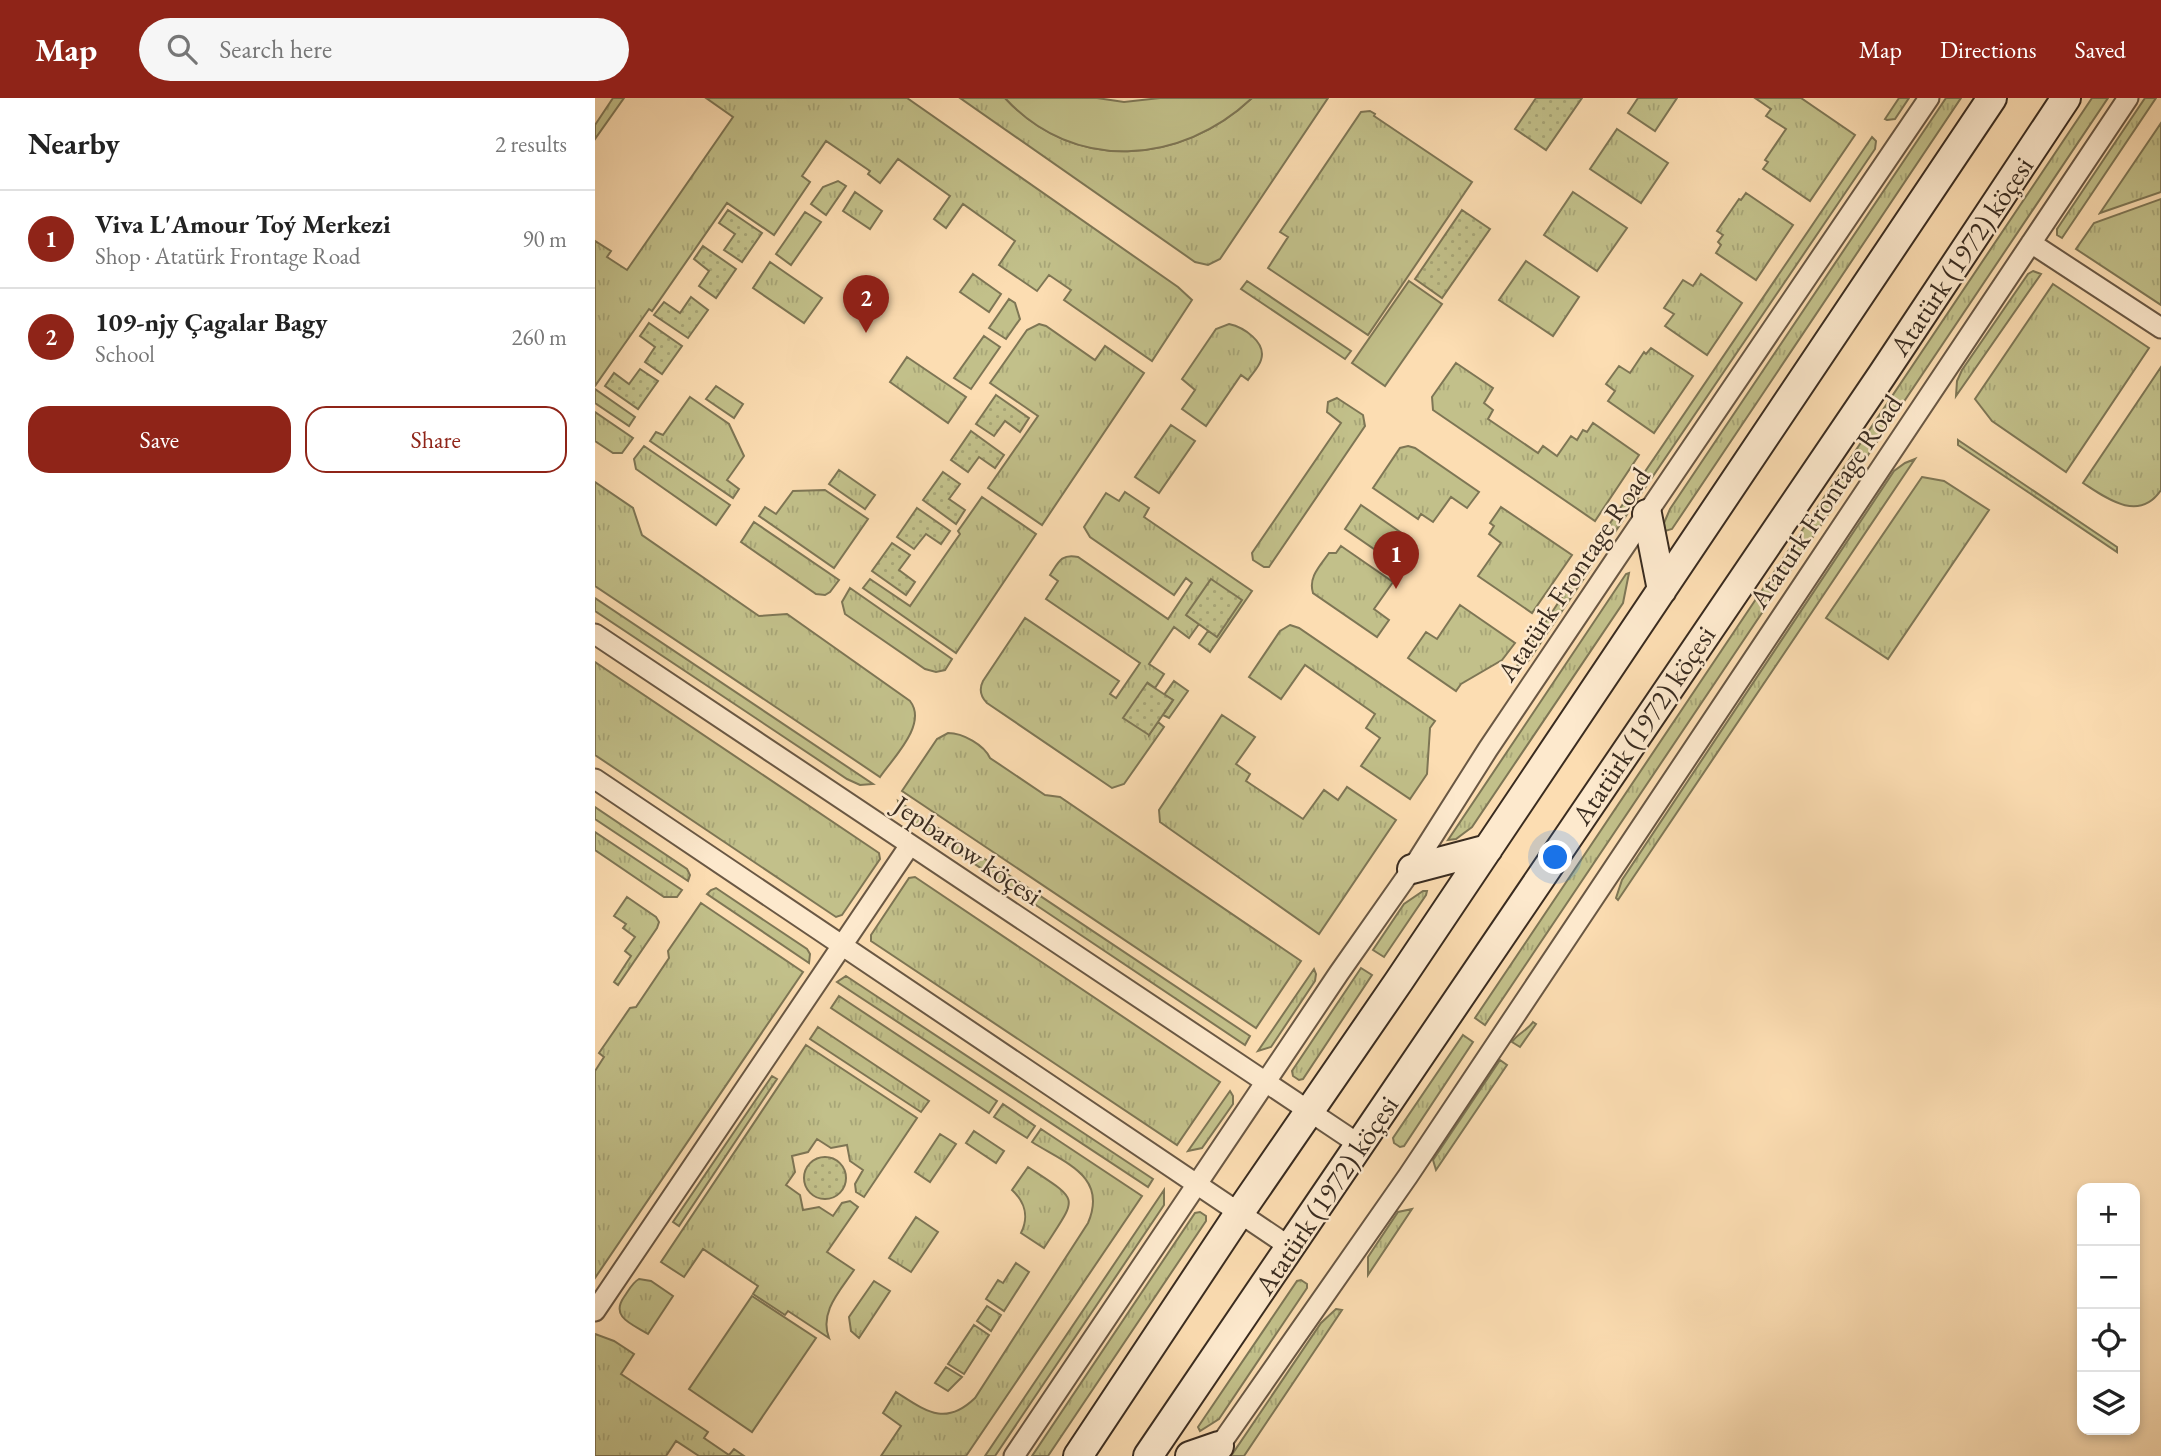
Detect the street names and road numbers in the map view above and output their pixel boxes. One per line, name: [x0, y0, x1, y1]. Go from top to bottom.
street label: Atatürk (1972) köçesi: [1880, 149, 2041, 363]
street label: Ataturk Frontage Road: [1739, 386, 1910, 616]
street label: Atatürk Frontage Road: [1487, 459, 1658, 689]
street label: Atatürk (1972) köçesi: [1562, 618, 1723, 832]
street label: Jepbarow köçesi: [885, 786, 1050, 913]
street label: Atatürk (1972) köçesi: [1245, 1088, 1406, 1302]

